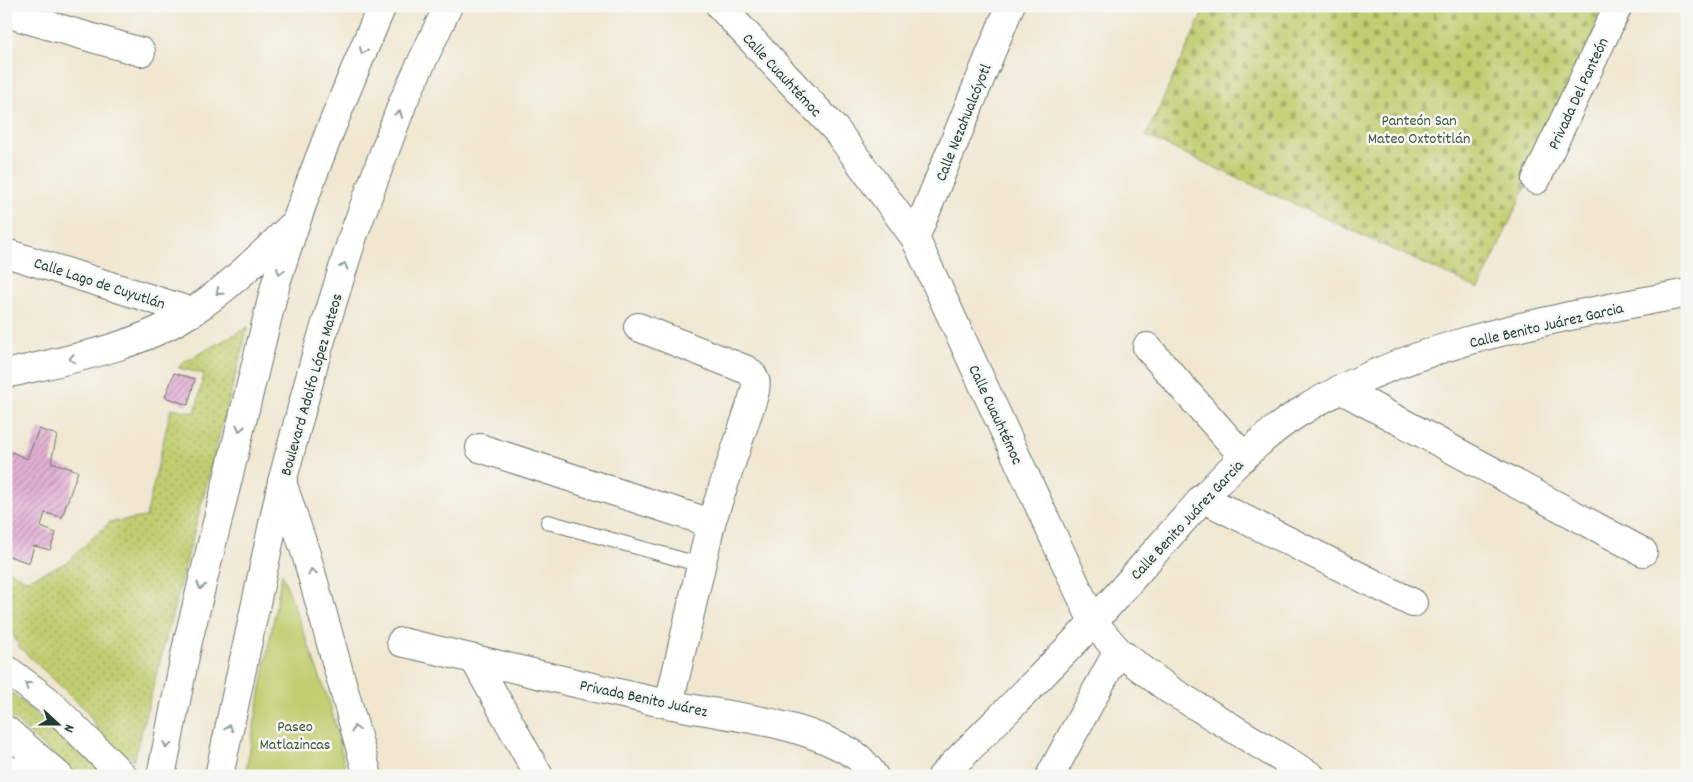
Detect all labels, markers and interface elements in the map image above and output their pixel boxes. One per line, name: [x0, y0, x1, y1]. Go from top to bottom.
street label: Calle Cuauhtémoc: [736, 29, 826, 123]
street label: Privada Del Panteón: [1543, 34, 1615, 154]
one-way arrow: [358, 46, 369, 55]
street label: Calle Nezahualcóyotl: [930, 61, 998, 185]
one-way arrow: [393, 110, 403, 119]
park label: Panteón San Mateo Oxtotitlán: [1368, 110, 1470, 151]
street label: Calle Lago de Cuyutlán: [31, 252, 168, 316]
one-way arrow: [338, 263, 348, 271]
one-way arrow: [275, 266, 285, 275]
one-way arrow: [215, 286, 224, 295]
street label: Boulevard Adolfo López Mateos: [275, 291, 350, 479]
street label: Calle Benito Juárez Garcia: [1467, 297, 1626, 355]
one-way arrow: [68, 353, 77, 364]
street label: Calle Cuauhtémoc: [962, 361, 1028, 469]
one-way arrow: [235, 424, 246, 433]
street label: Calle Benito Juárez Garcia: [1126, 455, 1250, 586]
one-way arrow: [307, 569, 317, 577]
one-way arrow: [196, 582, 207, 591]
street label: Privada Benito Juárez: [577, 675, 710, 724]
one-way arrow: [25, 683, 34, 691]
north arrow: [32, 700, 82, 750]
park label: Paseo Matlazincas: [259, 716, 331, 757]
text: N: [58, 721, 79, 735]
one-way arrow: [223, 724, 234, 733]
one-way arrow: [351, 725, 361, 733]
one-way arrow: [163, 741, 173, 750]

